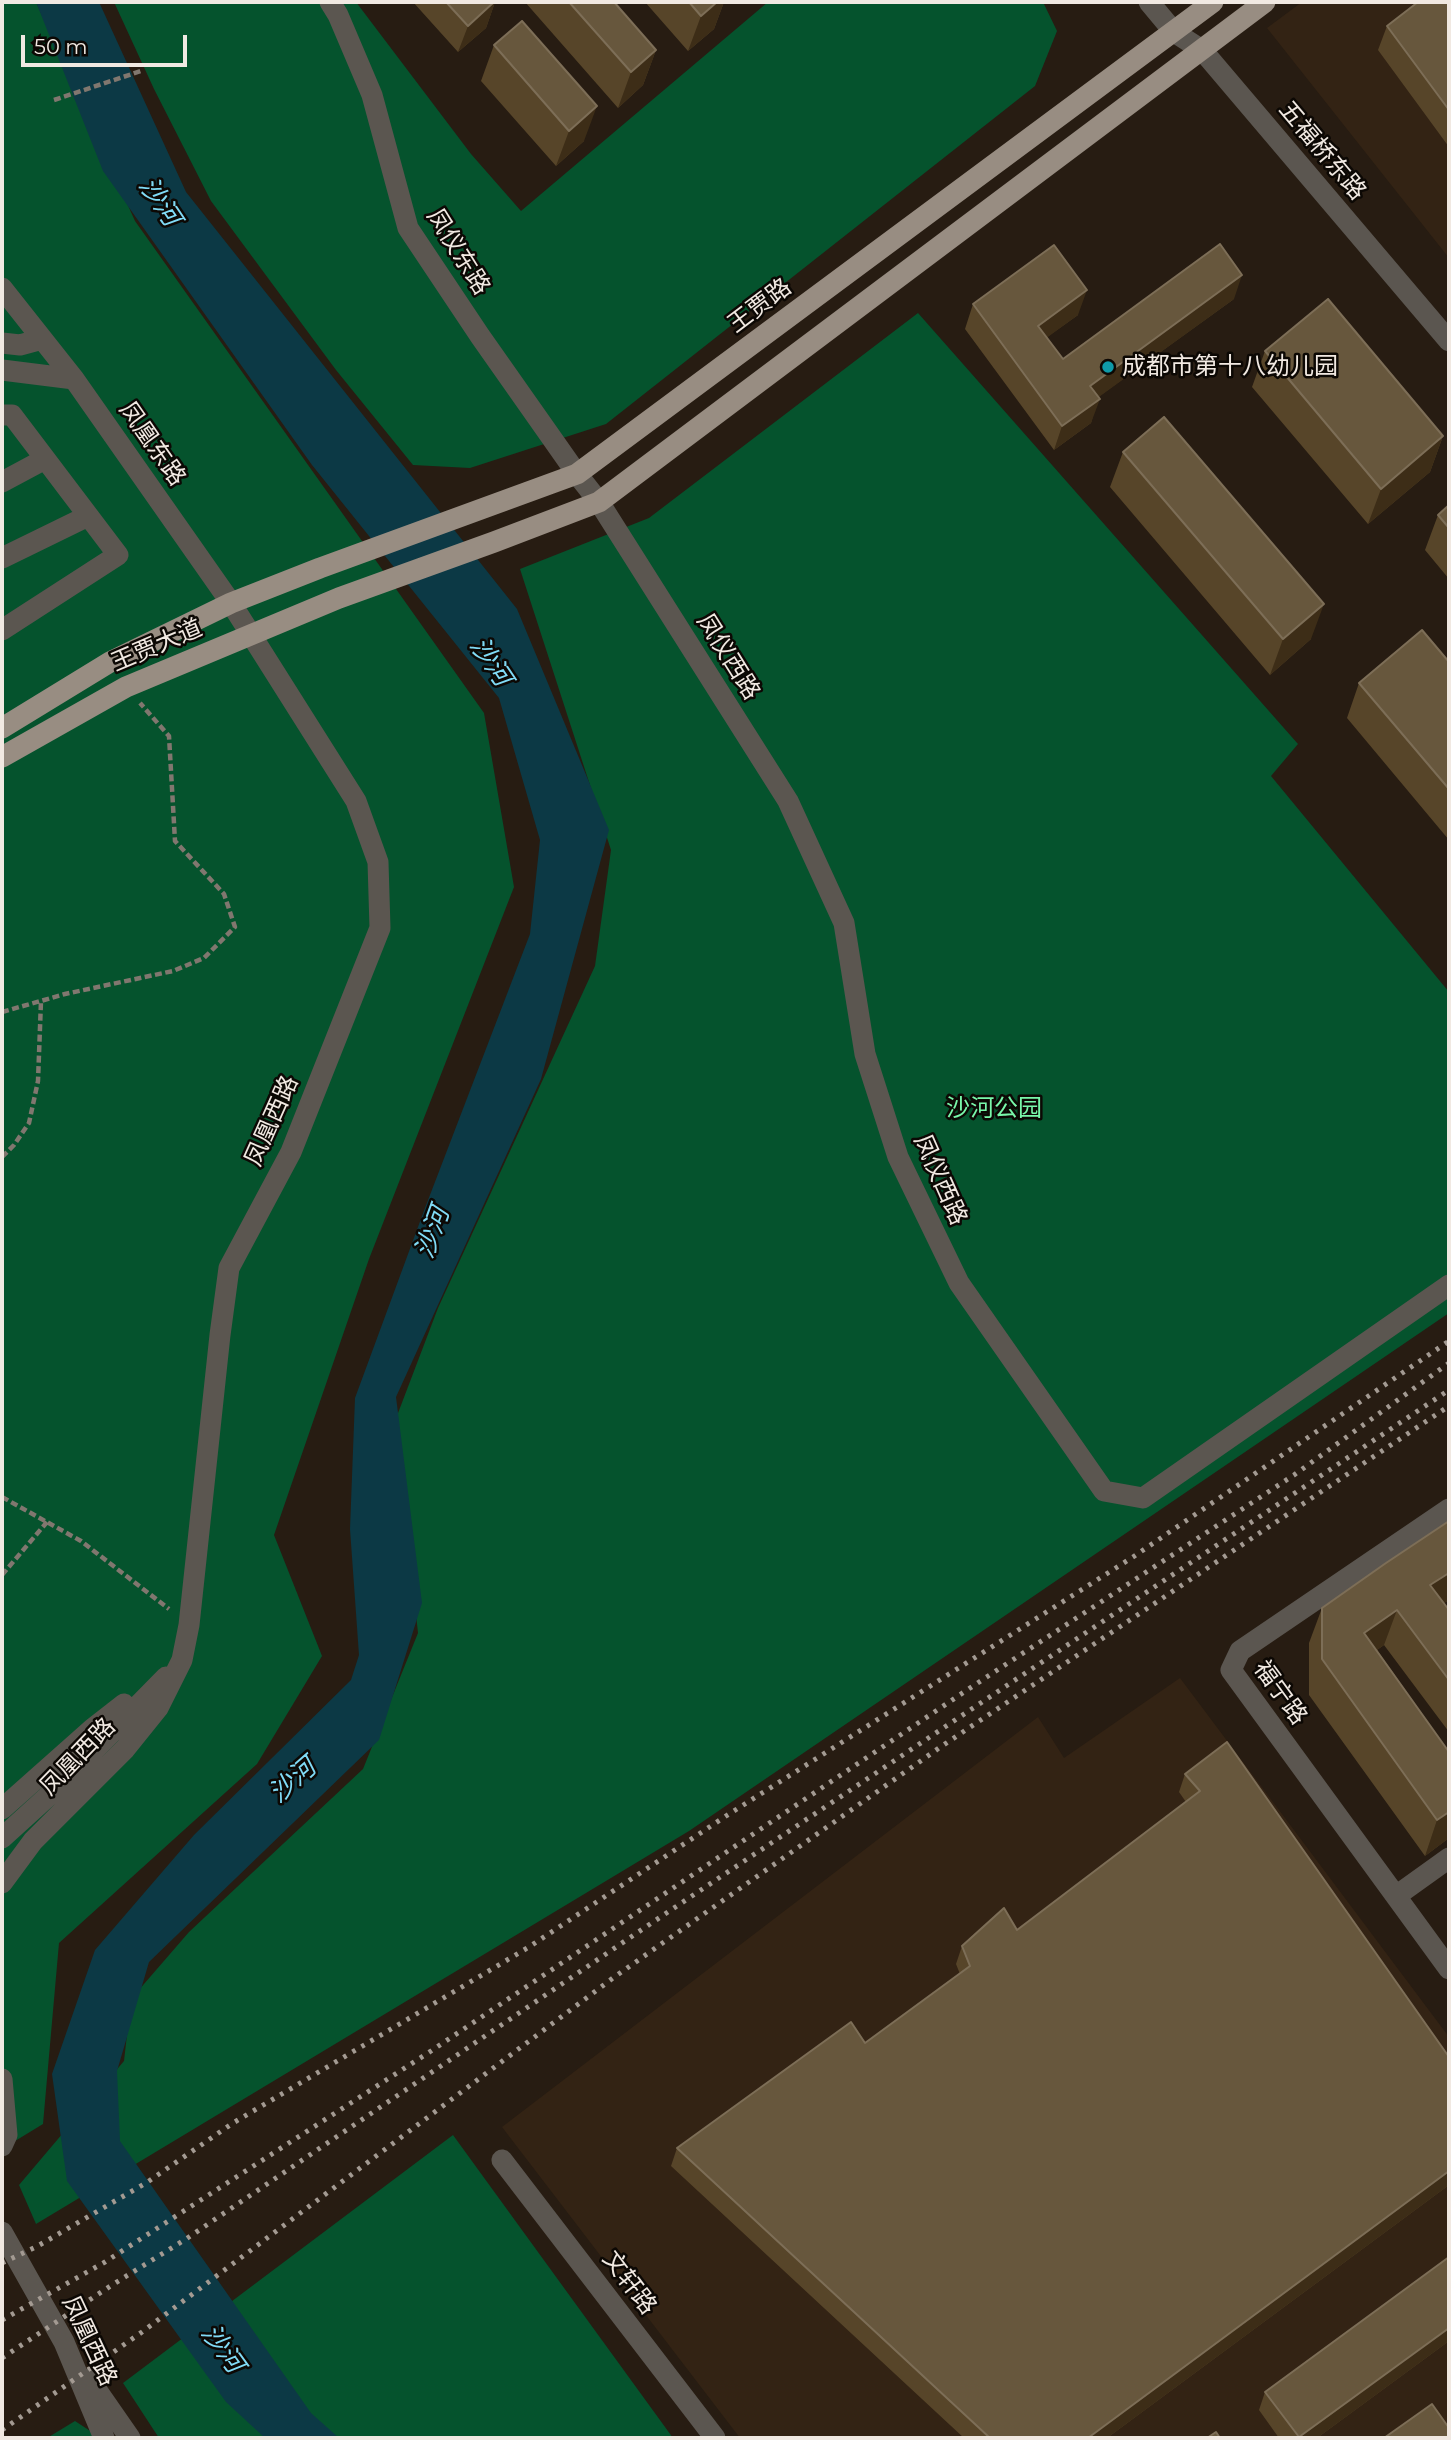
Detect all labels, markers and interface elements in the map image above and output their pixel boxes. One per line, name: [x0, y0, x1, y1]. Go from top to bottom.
scale bar: [24, 21, 191, 65]
text: 50 m: [34, 34, 88, 59]
street label: 五福桥东路: [1272, 96, 1372, 206]
water label: 沙河: [132, 172, 186, 232]
street label: 凤仪东路: [420, 204, 496, 300]
street label: 王贾路: [723, 273, 797, 339]
place label: 成都市第十八幼儿园: [1122, 353, 1338, 381]
marker: 成都市第十八幼儿园: [1100, 359, 1116, 375]
street label: 凤凰东路: [113, 396, 191, 492]
street label: 凤仪西路: [690, 609, 766, 705]
street label: 王贾大道: [107, 614, 207, 678]
water label: 沙河: [463, 632, 517, 692]
street label: 凤凰西路: [239, 1071, 305, 1171]
park label: 沙河公园: [946, 1095, 1042, 1123]
street label: 凤仪西路: [907, 1130, 973, 1230]
water label: 沙河: [409, 1203, 457, 1263]
street label: 福宁路: [1247, 1655, 1313, 1731]
street label: 凤凰西路: [34, 1712, 122, 1802]
water label: 沙河: [263, 1752, 323, 1810]
street label: 文轩路: [596, 2246, 662, 2320]
street label: 凤凰西路: [56, 2291, 122, 2391]
water label: 沙河: [194, 2319, 250, 2379]

